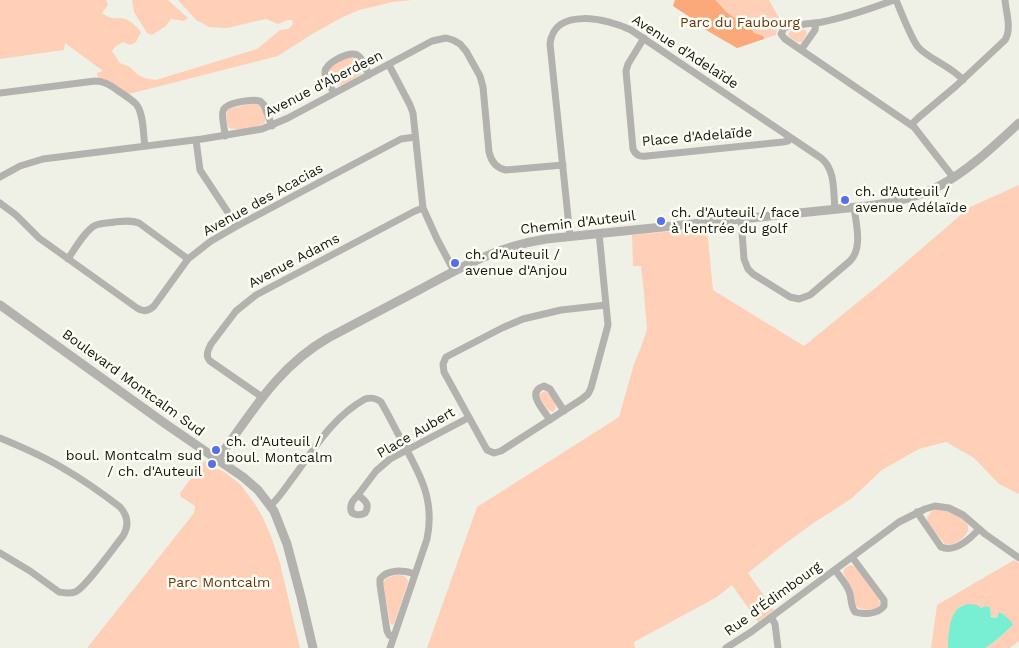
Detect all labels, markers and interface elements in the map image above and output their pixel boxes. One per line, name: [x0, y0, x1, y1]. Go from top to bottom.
street label: Avenue d'Adelaïde: [629, 11, 741, 93]
park label: Parc du Faubourg: [680, 15, 800, 31]
street label: Avenue d'Aberdeen: [262, 47, 386, 121]
street label: Place d'Adelaïde: [641, 124, 753, 150]
street label: Avenue des Acacias: [200, 160, 326, 240]
place label: ch. d'Auteuil / avenue Adélaïde: [855, 184, 967, 216]
marker: ch. d'Auteuil / avenue Adélaïde: [839, 194, 851, 206]
place label: ch. d'Auteuil / face à l'entrée du golf: [671, 205, 800, 238]
street label: Chemin d'Auteuil: [519, 208, 637, 238]
marker: ch. d'Auteuil / face à l'entrée du golf: [655, 215, 667, 227]
street label: Avenue Adams: [246, 230, 342, 292]
place label: ch. d'Auteuil / avenue d'Anjou: [465, 247, 567, 280]
marker: ch. d'Auteuil / avenue d'Anjou: [449, 257, 461, 269]
street label: Boulevard Montcalm Sud: [59, 326, 207, 440]
street label: Place Aubert: [374, 404, 458, 462]
place label: ch. d'Auteuil / boul. Montcalm: [226, 434, 333, 467]
marker: ch. d'Auteuil / boul. Montcalm: [210, 444, 222, 456]
place label: boul. Montcalm sud / ch. d'Auteuil: [66, 448, 202, 481]
marker: boul. Montcalm sud / ch. d'Auteuil: [206, 458, 218, 470]
street label: Rue d'Édimbourg: [721, 558, 825, 640]
park label: Parc Montcalm: [168, 575, 270, 591]

